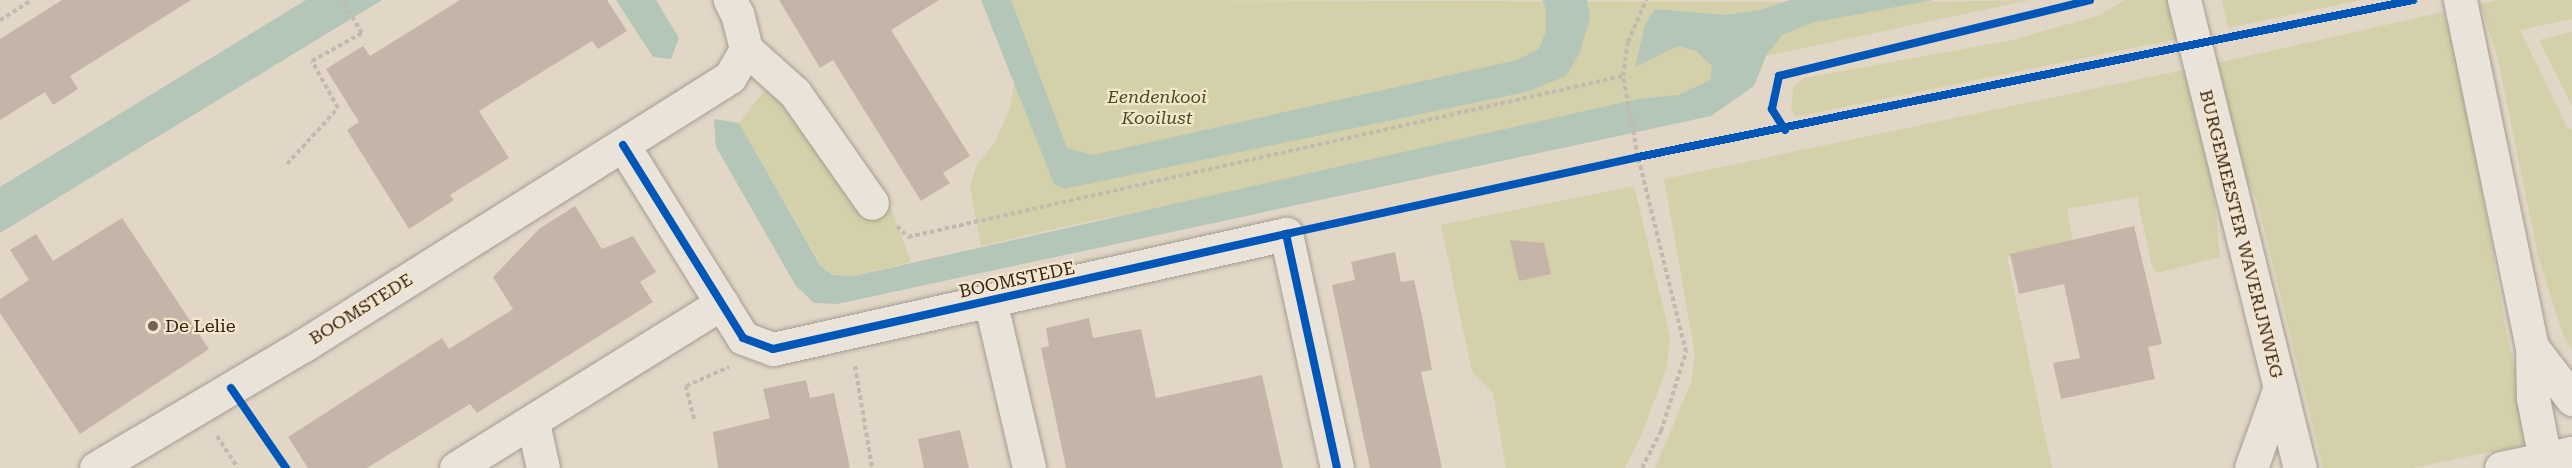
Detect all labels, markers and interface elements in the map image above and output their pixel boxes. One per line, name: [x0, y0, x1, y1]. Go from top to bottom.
park label: Eendenkooi Kooilust: [1107, 87, 1207, 130]
street label: BURGEMEESTER WAVERIJNWEG: [2195, 87, 2287, 381]
street label: BOOMSTEDE: [957, 257, 1077, 303]
street label: BOOMSTEDE: [305, 269, 417, 349]
place label: De Lelie: [165, 315, 236, 337]
marker: De Lelie: [146, 319, 160, 333]

